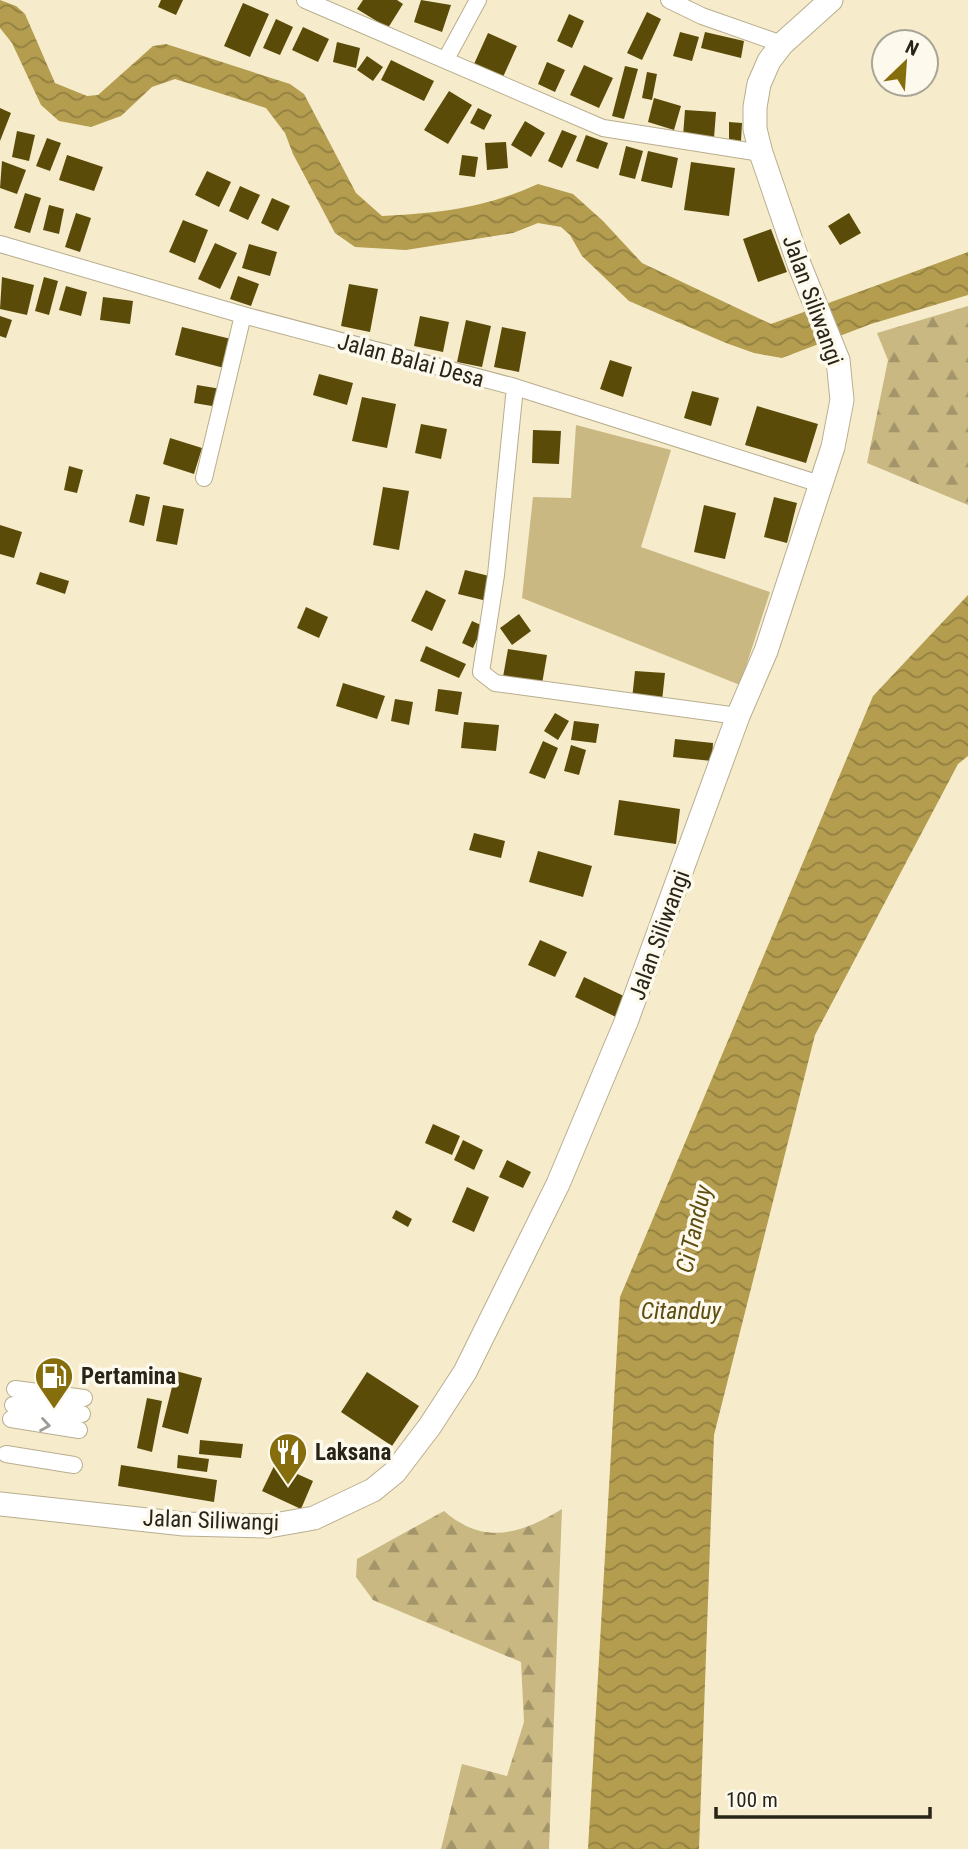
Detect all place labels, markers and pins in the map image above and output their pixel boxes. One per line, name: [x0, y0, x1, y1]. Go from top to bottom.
fuel station icon: Pertamina: [33, 1355, 75, 1410]
place label: Pertamina: [81, 1363, 176, 1390]
restaurant icon: Laksana: [267, 1431, 309, 1486]
place label: Laksana: [315, 1439, 391, 1466]

